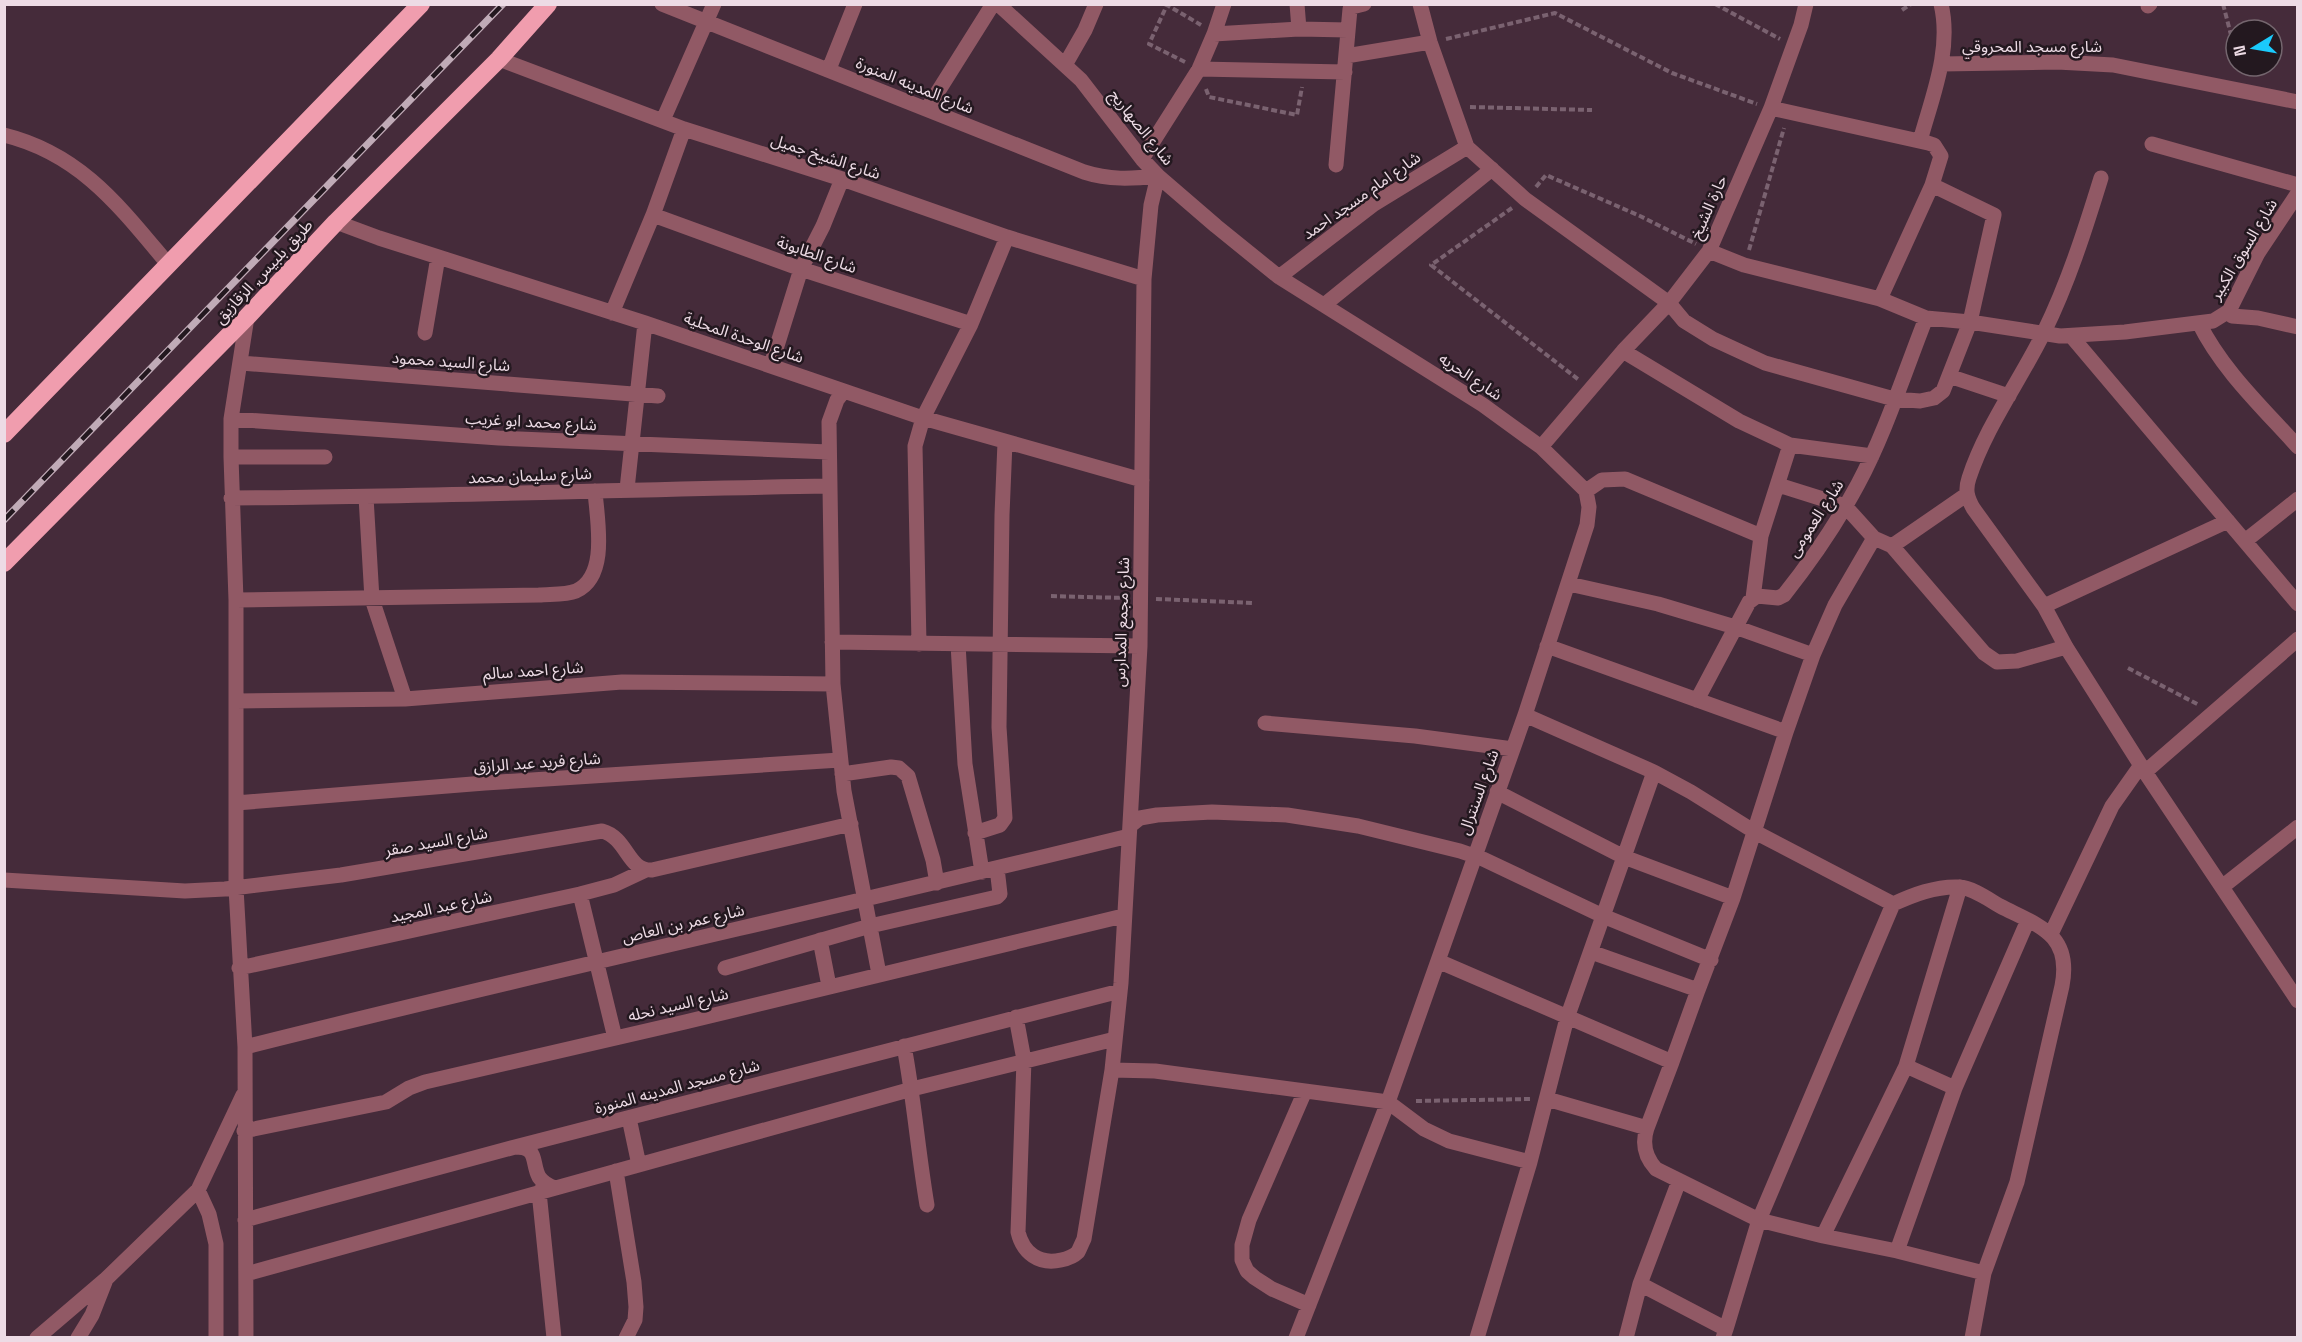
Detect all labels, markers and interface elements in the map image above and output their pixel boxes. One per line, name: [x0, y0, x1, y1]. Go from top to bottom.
north arrow: [2224, 18, 2284, 78]
street label: شارع مسجد المحروقي: [1962, 36, 2102, 59]
text: N: [2228, 43, 2251, 58]
street label: شارع المدينه المنورة: [852, 52, 977, 120]
street label: شارع الصهاريج: [1103, 85, 1179, 171]
street label: شارع الشيخ جميل: [768, 129, 883, 186]
street label: شارع امام مسجد احمد: [1298, 147, 1426, 246]
street label: حارة الشيخ: [1685, 172, 1734, 243]
street label: شارع السوق الكبير: [2204, 195, 2284, 306]
street label: طريق بلبيس, الزقازيق: [209, 214, 317, 328]
street label: شارع الطابونة: [773, 231, 860, 280]
street label: شارع الوحدة المحلية: [681, 307, 806, 370]
street label: شارع السيد محمود: [391, 347, 511, 378]
street label: شارع الحريه: [1434, 348, 1506, 407]
street label: شارع محمد ابو غريب: [465, 408, 597, 437]
street label: شارع سليمان محمد: [468, 463, 592, 490]
street label: شارع العمومى: [1782, 475, 1850, 562]
street label: شارع مجمع المدارس: [1109, 557, 1136, 687]
street label: شارع احمد سالم: [482, 657, 584, 686]
street label: شارع السنترال: [1453, 747, 1505, 838]
street label: شارع فريد عبد الرازق: [473, 748, 601, 779]
street label: شارع السيد صقر: [382, 822, 490, 863]
street label: شارع عبد المجيد: [388, 885, 494, 929]
street label: شارع عمر بن العاص: [620, 899, 747, 950]
street label: شارع السيد نحله: [626, 983, 731, 1028]
street label: شارع مسجد المدينه المنورة: [592, 1054, 762, 1121]

